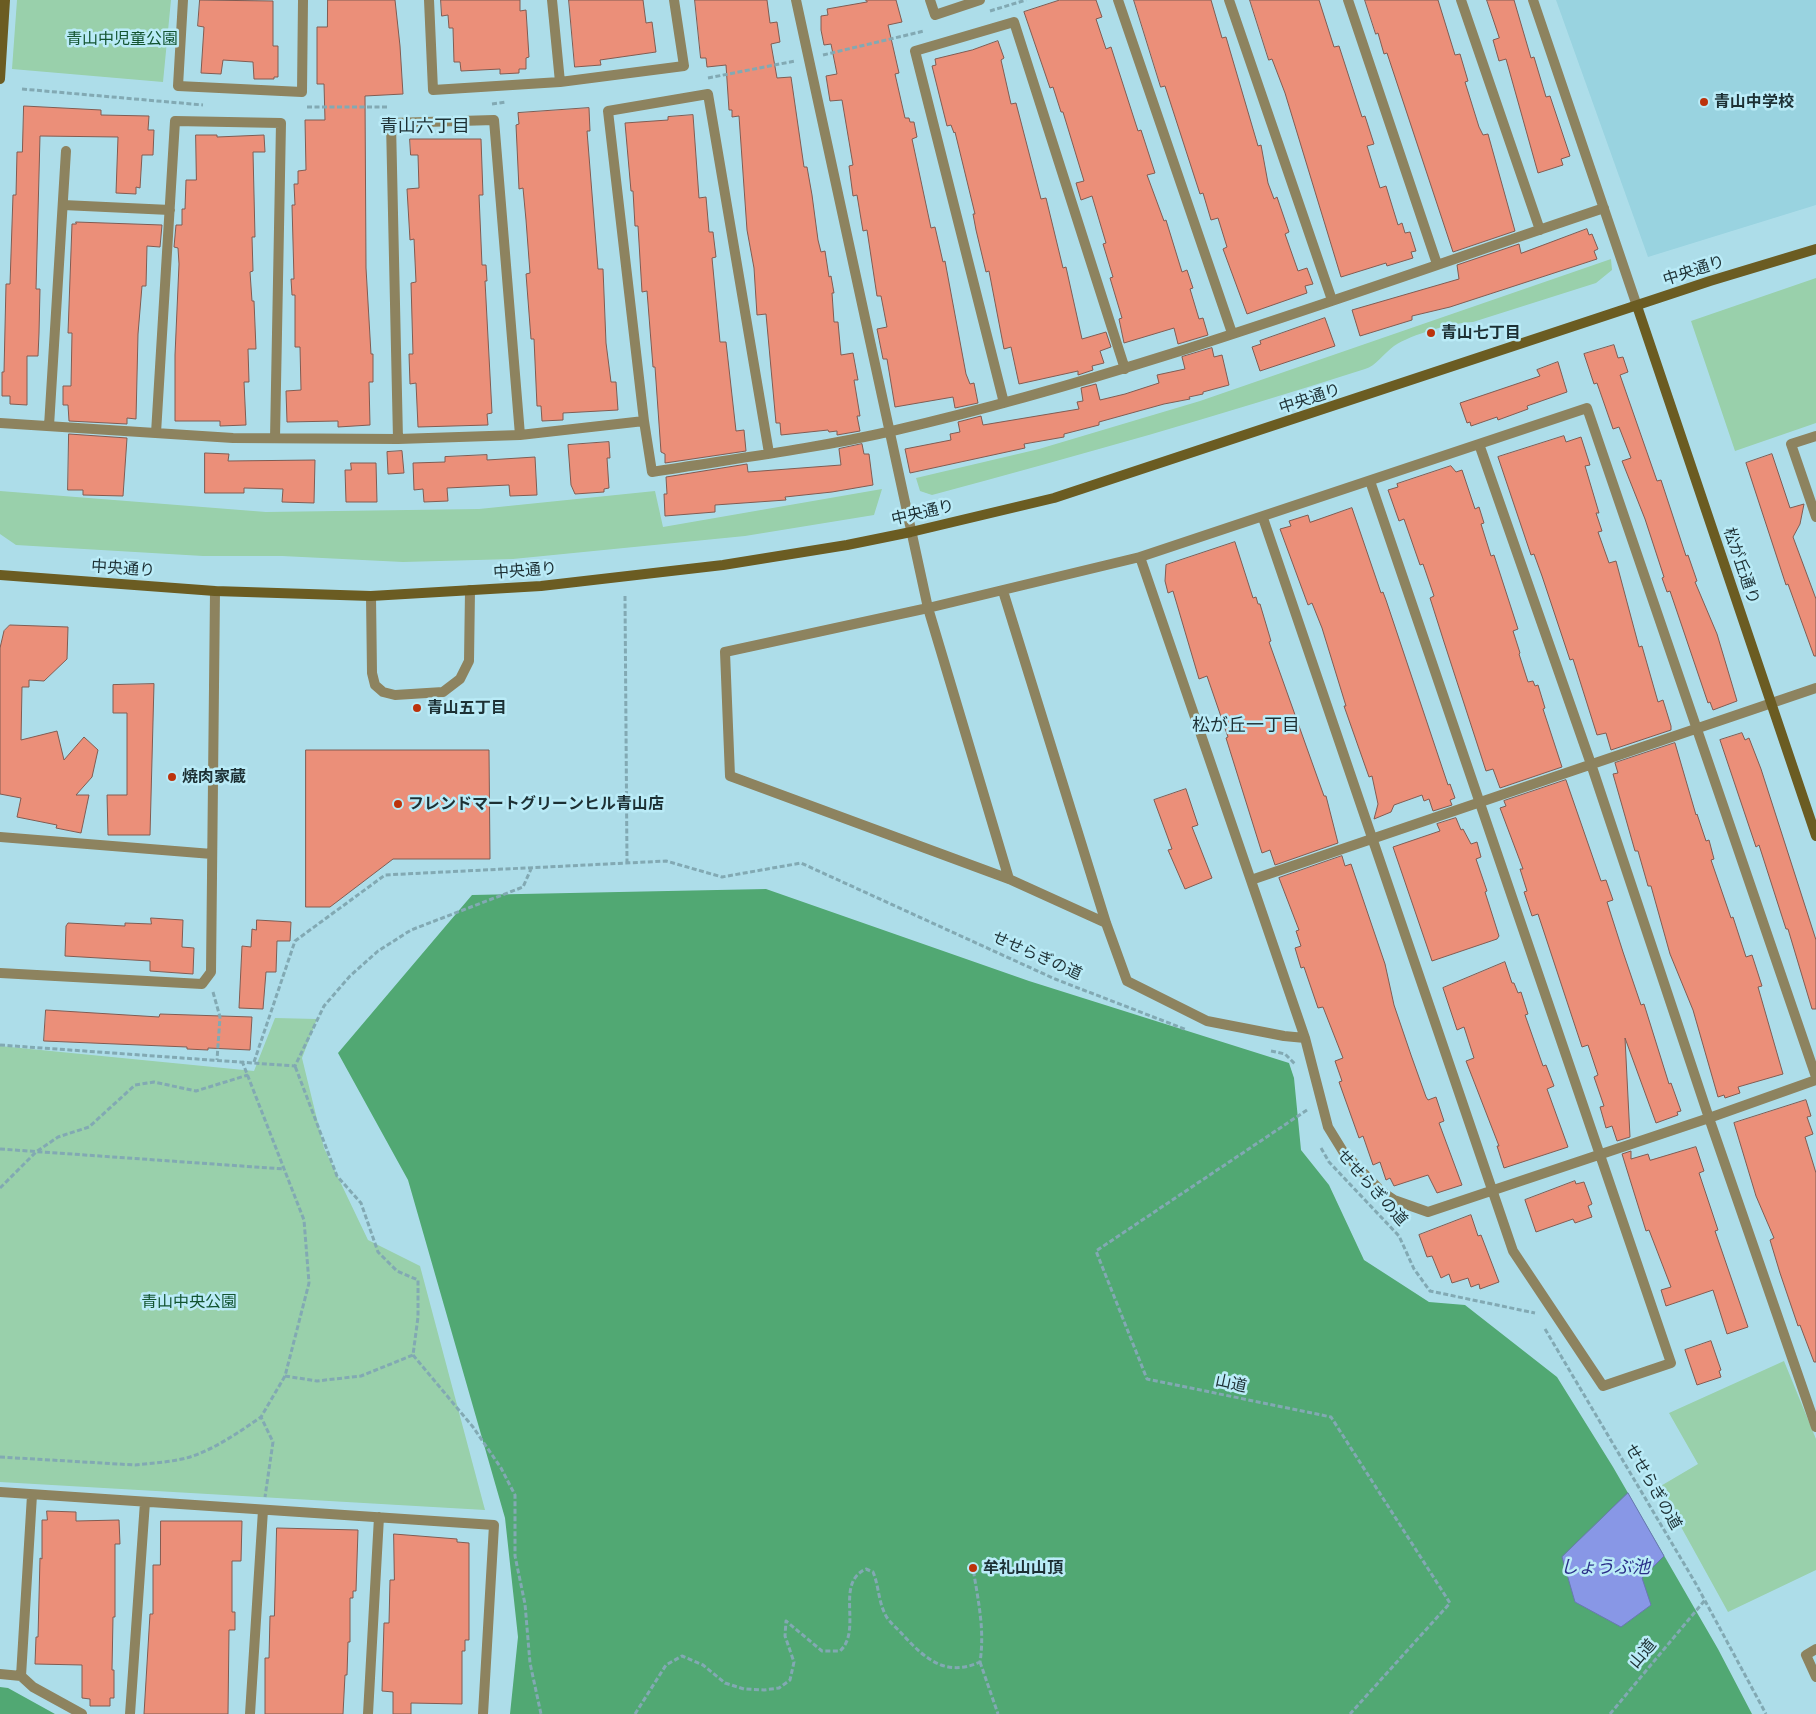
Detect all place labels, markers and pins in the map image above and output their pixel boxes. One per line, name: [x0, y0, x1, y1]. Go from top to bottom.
place label: 青山中学校: [1714, 92, 1794, 112]
marker: 青山中学校: [1698, 96, 1710, 108]
place label: 青山七丁目: [1441, 323, 1521, 343]
marker: 青山七丁目: [1425, 327, 1437, 339]
place label: 青山五丁目: [427, 698, 507, 718]
marker: 青山五丁目: [411, 702, 423, 714]
place label: 焼肉家蔵: [182, 767, 246, 787]
marker: 焼肉家蔵: [166, 771, 178, 783]
place label: フレンドマートグリーンヒル青山店: [408, 794, 664, 814]
marker: フレンドマートグリーンヒル青山店: [392, 798, 404, 810]
place label: 牟礼山山頂: [983, 1558, 1063, 1578]
marker: 牟礼山山頂: [967, 1562, 979, 1574]

